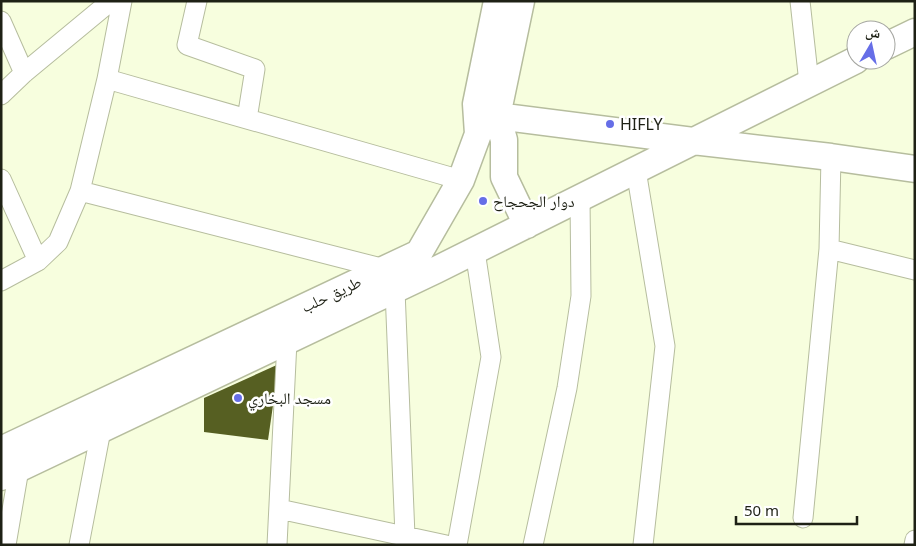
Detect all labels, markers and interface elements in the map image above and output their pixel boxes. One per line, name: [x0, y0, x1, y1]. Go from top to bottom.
north arrow: [846, 20, 896, 70]
text: ش: [864, 21, 882, 42]
place label: HIFLY: [620, 113, 663, 135]
marker: HIFLY: [604, 118, 616, 130]
place label: دوار الجحجاح: [493, 190, 575, 212]
marker: دوار الجحجاح: [477, 195, 489, 207]
street label: طريق حلب: [297, 270, 365, 318]
place label: مسجد البخاري: [248, 387, 331, 411]
marker: مسجد البخاري: [232, 392, 244, 404]
scale bar: [736, 494, 857, 526]
text: 50 m: [744, 500, 779, 520]

